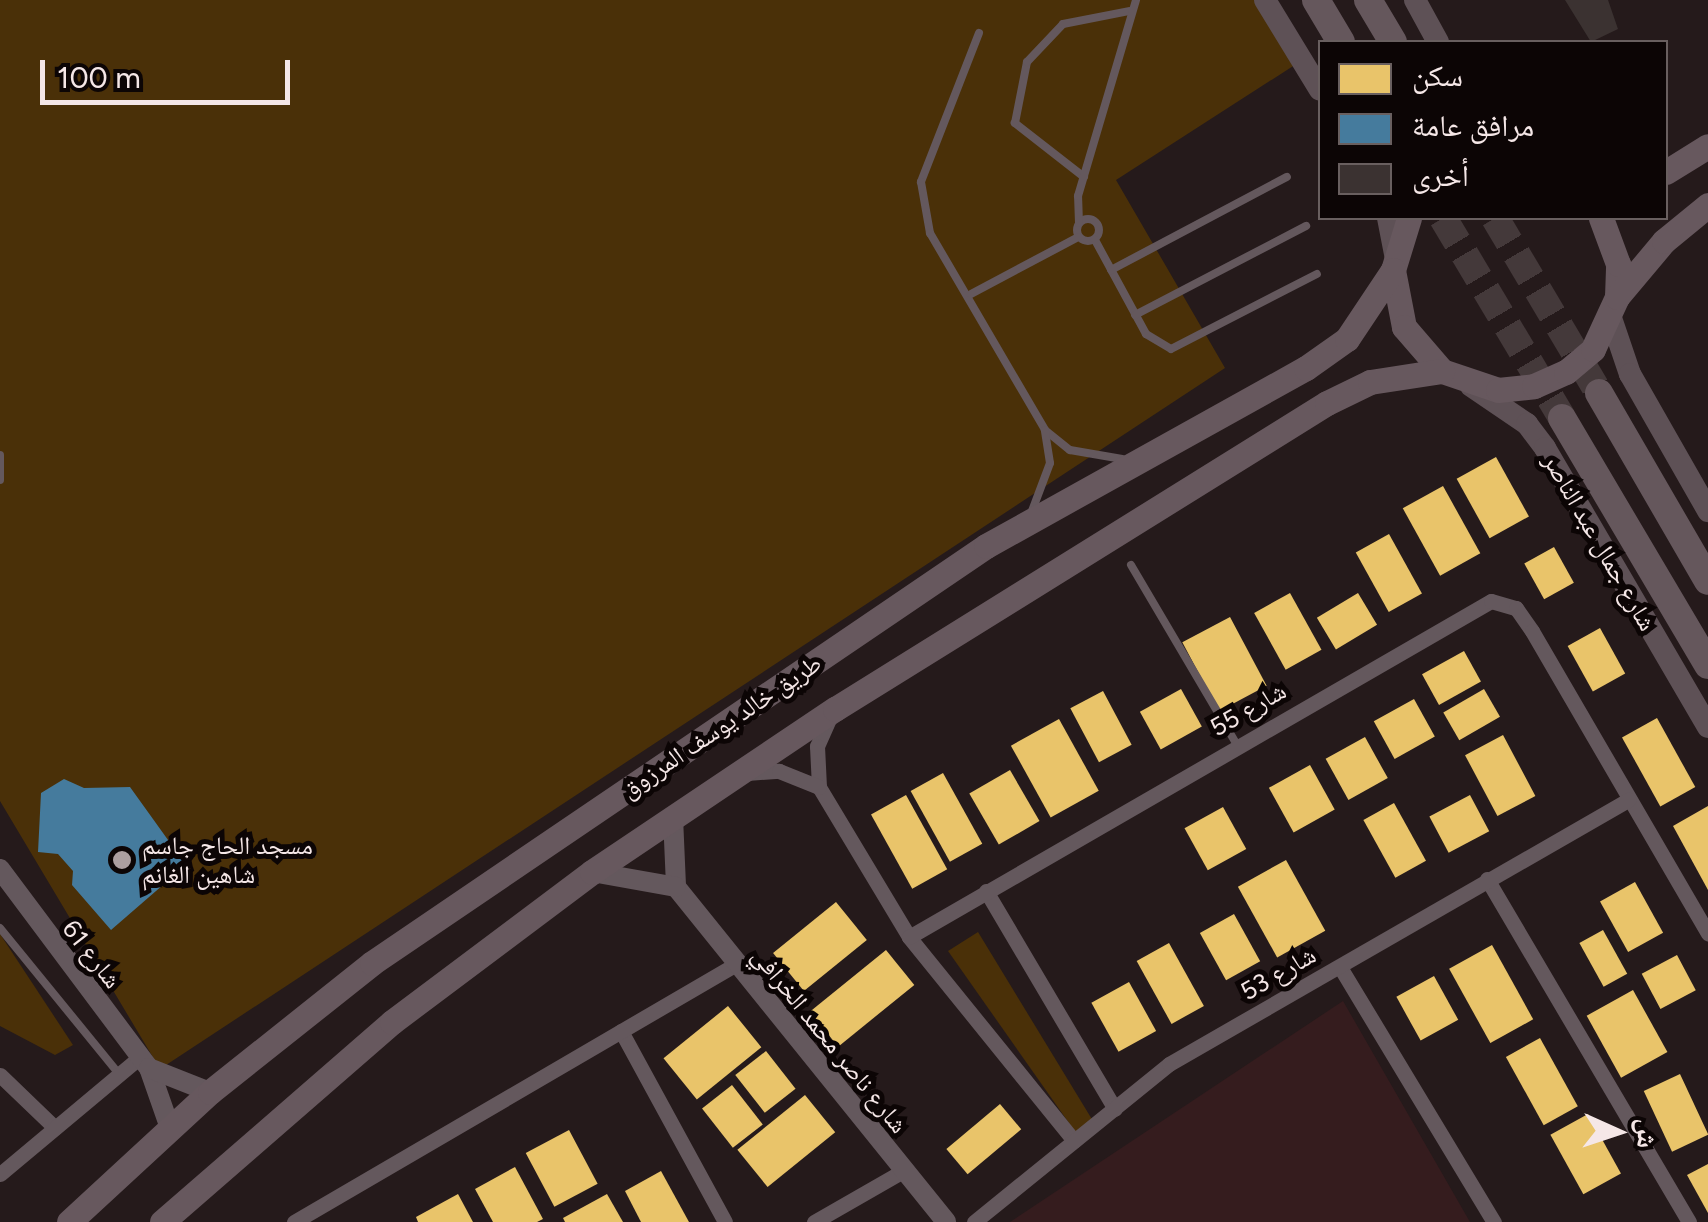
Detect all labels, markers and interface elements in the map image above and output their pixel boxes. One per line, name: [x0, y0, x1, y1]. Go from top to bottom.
scale bar: [45, 40, 295, 102]
legend: [1318, 40, 1668, 220]
text: سكن: [1412, 57, 1463, 94]
text: 100 m: [57, 59, 141, 96]
text: مرافق عامة: [1412, 107, 1534, 144]
text: أخرى: [1412, 157, 1469, 194]
street label: شارع جمال عبد الناصر: [1537, 448, 1663, 636]
street label: طريق خالد يوسف المرزوق: [615, 648, 827, 804]
street label: شارع 55: [1205, 675, 1291, 743]
place label: مسجد الحاج جاسم شاهين الغانم: [142, 831, 313, 890]
marker: مسجد الحاج جاسم شاهين الغانم: [111, 849, 133, 871]
street label: شارع 61: [56, 914, 128, 994]
street label: شارع 53: [1235, 940, 1321, 1006]
street label: شارع ناصر محمد الخرافي: [746, 941, 914, 1139]
north arrow: [1568, 1082, 1668, 1182]
text: ش: [1630, 1118, 1666, 1149]

